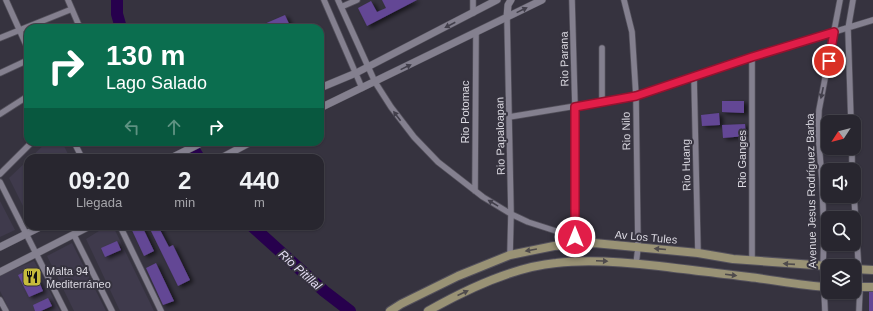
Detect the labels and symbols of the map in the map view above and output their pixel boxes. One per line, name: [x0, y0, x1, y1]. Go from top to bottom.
one-way arrow: [516, 7, 528, 13]
one-way arrow: [445, 22, 456, 28]
street label: Rio Parana: [558, 31, 570, 87]
pin: [812, 44, 846, 78]
one-way arrow: [400, 64, 411, 71]
street label: Rio Potomac: [459, 80, 471, 143]
one-way arrow: [819, 87, 825, 99]
street label: Rio Papaloapan: [493, 97, 507, 175]
one-way arrow: [393, 110, 402, 121]
street label: Rio Nilo: [620, 112, 632, 150]
street label: Avenue Jesus Rodríguez Barba: [804, 112, 818, 269]
north arrow: [821, 115, 861, 155]
street label: Rio Ganges: [736, 129, 748, 188]
street label: Rio Huang: [680, 139, 692, 191]
one-way arrow: [487, 199, 499, 206]
position arrow: [554, 216, 596, 258]
street label: Av Los Tules: [614, 228, 678, 246]
one-way arrow: [654, 246, 666, 253]
water label: Rio Pitillal: [276, 247, 325, 293]
one-way arrow: [525, 247, 537, 253]
one-way arrow: [596, 258, 608, 265]
one-way arrow: [783, 261, 795, 268]
place label: Malta 94 Mediterráneo: [46, 265, 111, 290]
restaurant icon: Malta 94 Mediterráneo: [21, 266, 43, 288]
one-way arrow: [725, 272, 737, 278]
one-way arrow: [457, 290, 468, 296]

